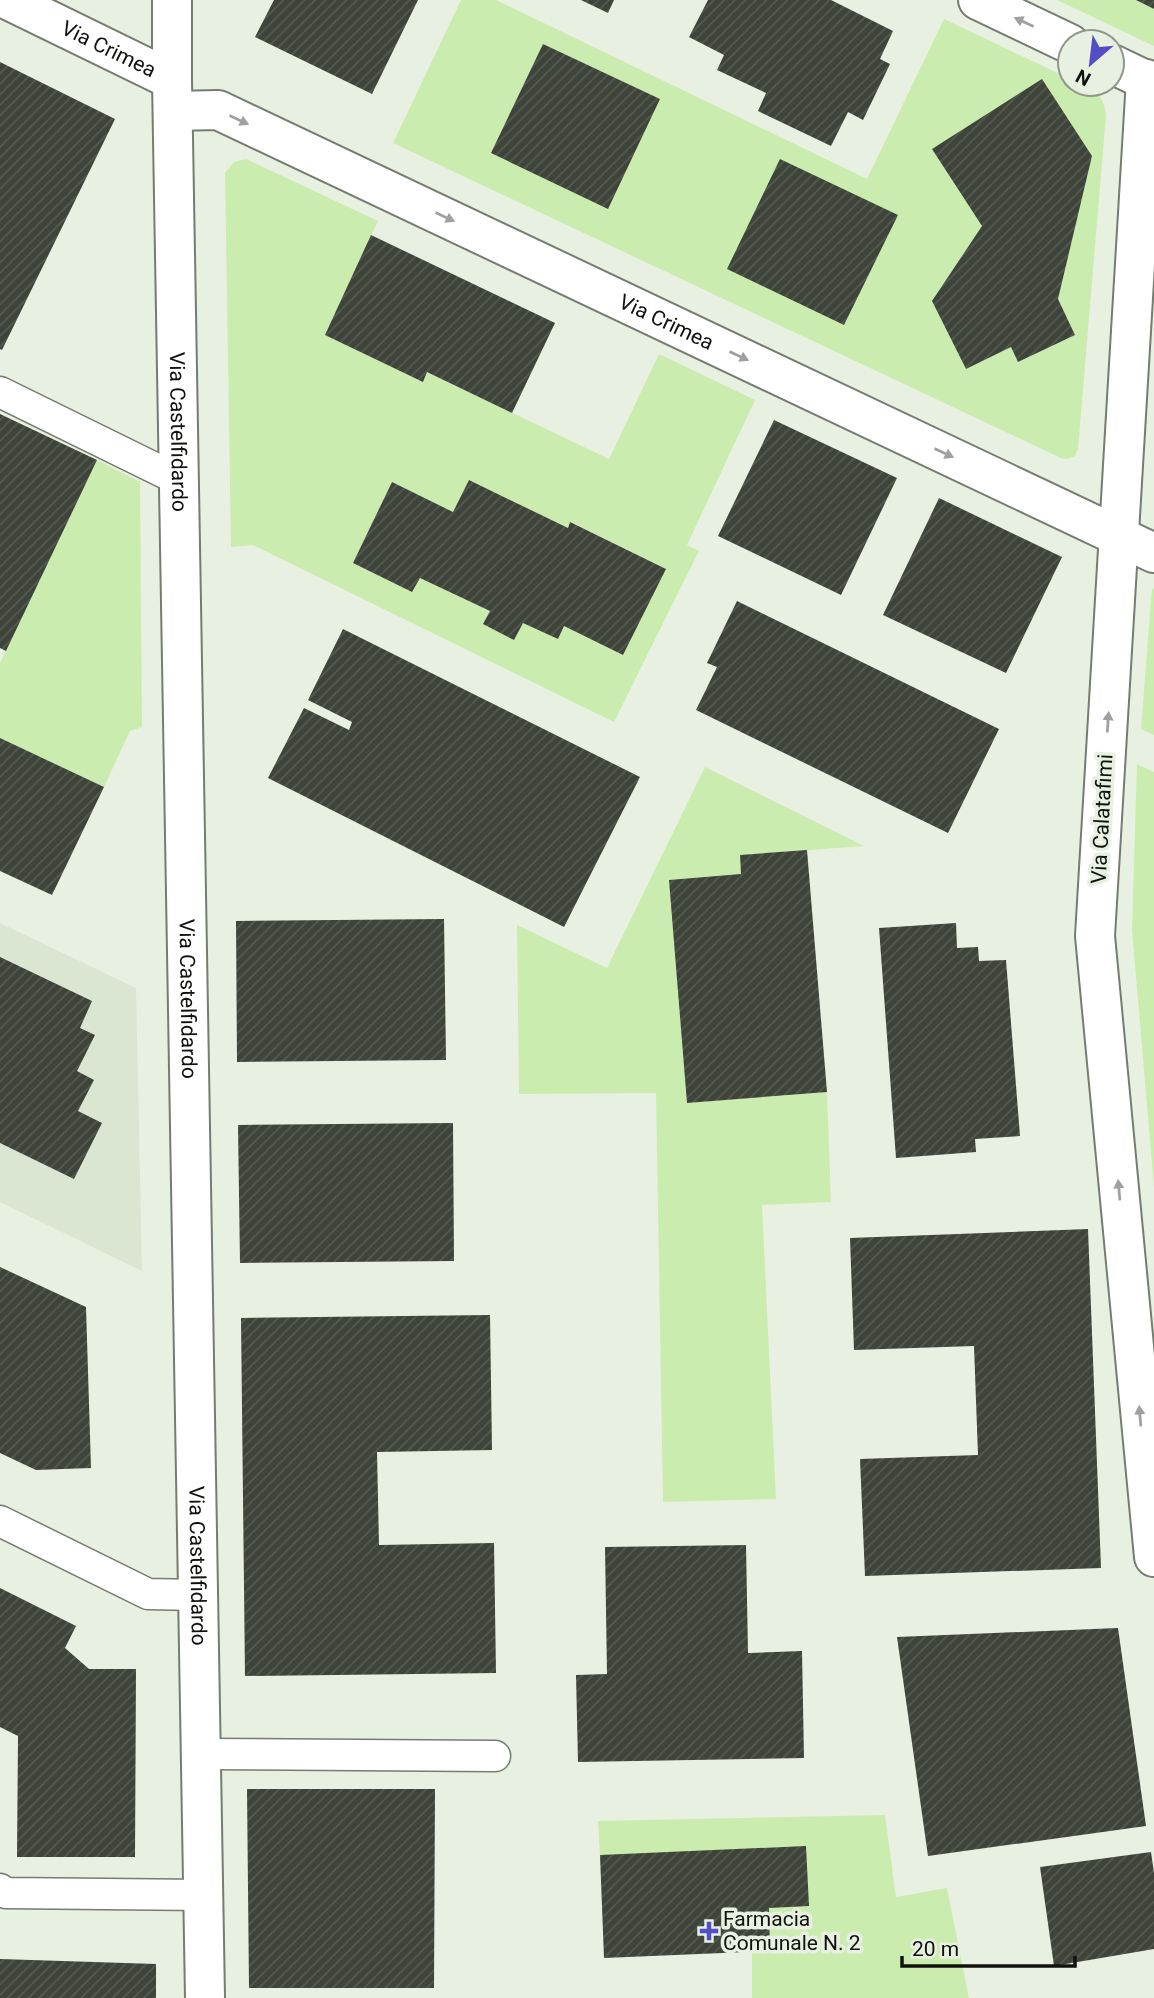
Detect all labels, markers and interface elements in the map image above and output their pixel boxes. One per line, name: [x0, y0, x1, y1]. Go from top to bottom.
street label: Via Crimea: [58, 16, 160, 82]
one-way arrow: [1014, 16, 1034, 28]
north arrow: [1056, 28, 1126, 98]
text: N: [1072, 64, 1095, 91]
one-way arrow: [229, 114, 249, 125]
one-way arrow: [434, 212, 455, 223]
street label: Via Crimea: [615, 290, 718, 355]
one-way arrow: [729, 350, 749, 362]
street label: Via Castelfidardo: [165, 352, 191, 512]
one-way arrow: [934, 448, 954, 459]
one-way arrow: [1102, 710, 1113, 732]
street label: Via Calatafimi: [1087, 753, 1117, 885]
street label: Via Castelfidardo: [174, 919, 201, 1079]
one-way arrow: [1113, 1178, 1124, 1200]
one-way arrow: [1135, 1405, 1146, 1427]
street label: Via Castelfidardo: [184, 1486, 211, 1646]
place label: Farmacia Comunale N. 2: [723, 1907, 861, 1955]
marker: Farmacia Comunale N. 2: [701, 1923, 717, 1939]
scale bar: [902, 1924, 1075, 1968]
text: 20 m: [912, 1937, 959, 1961]

